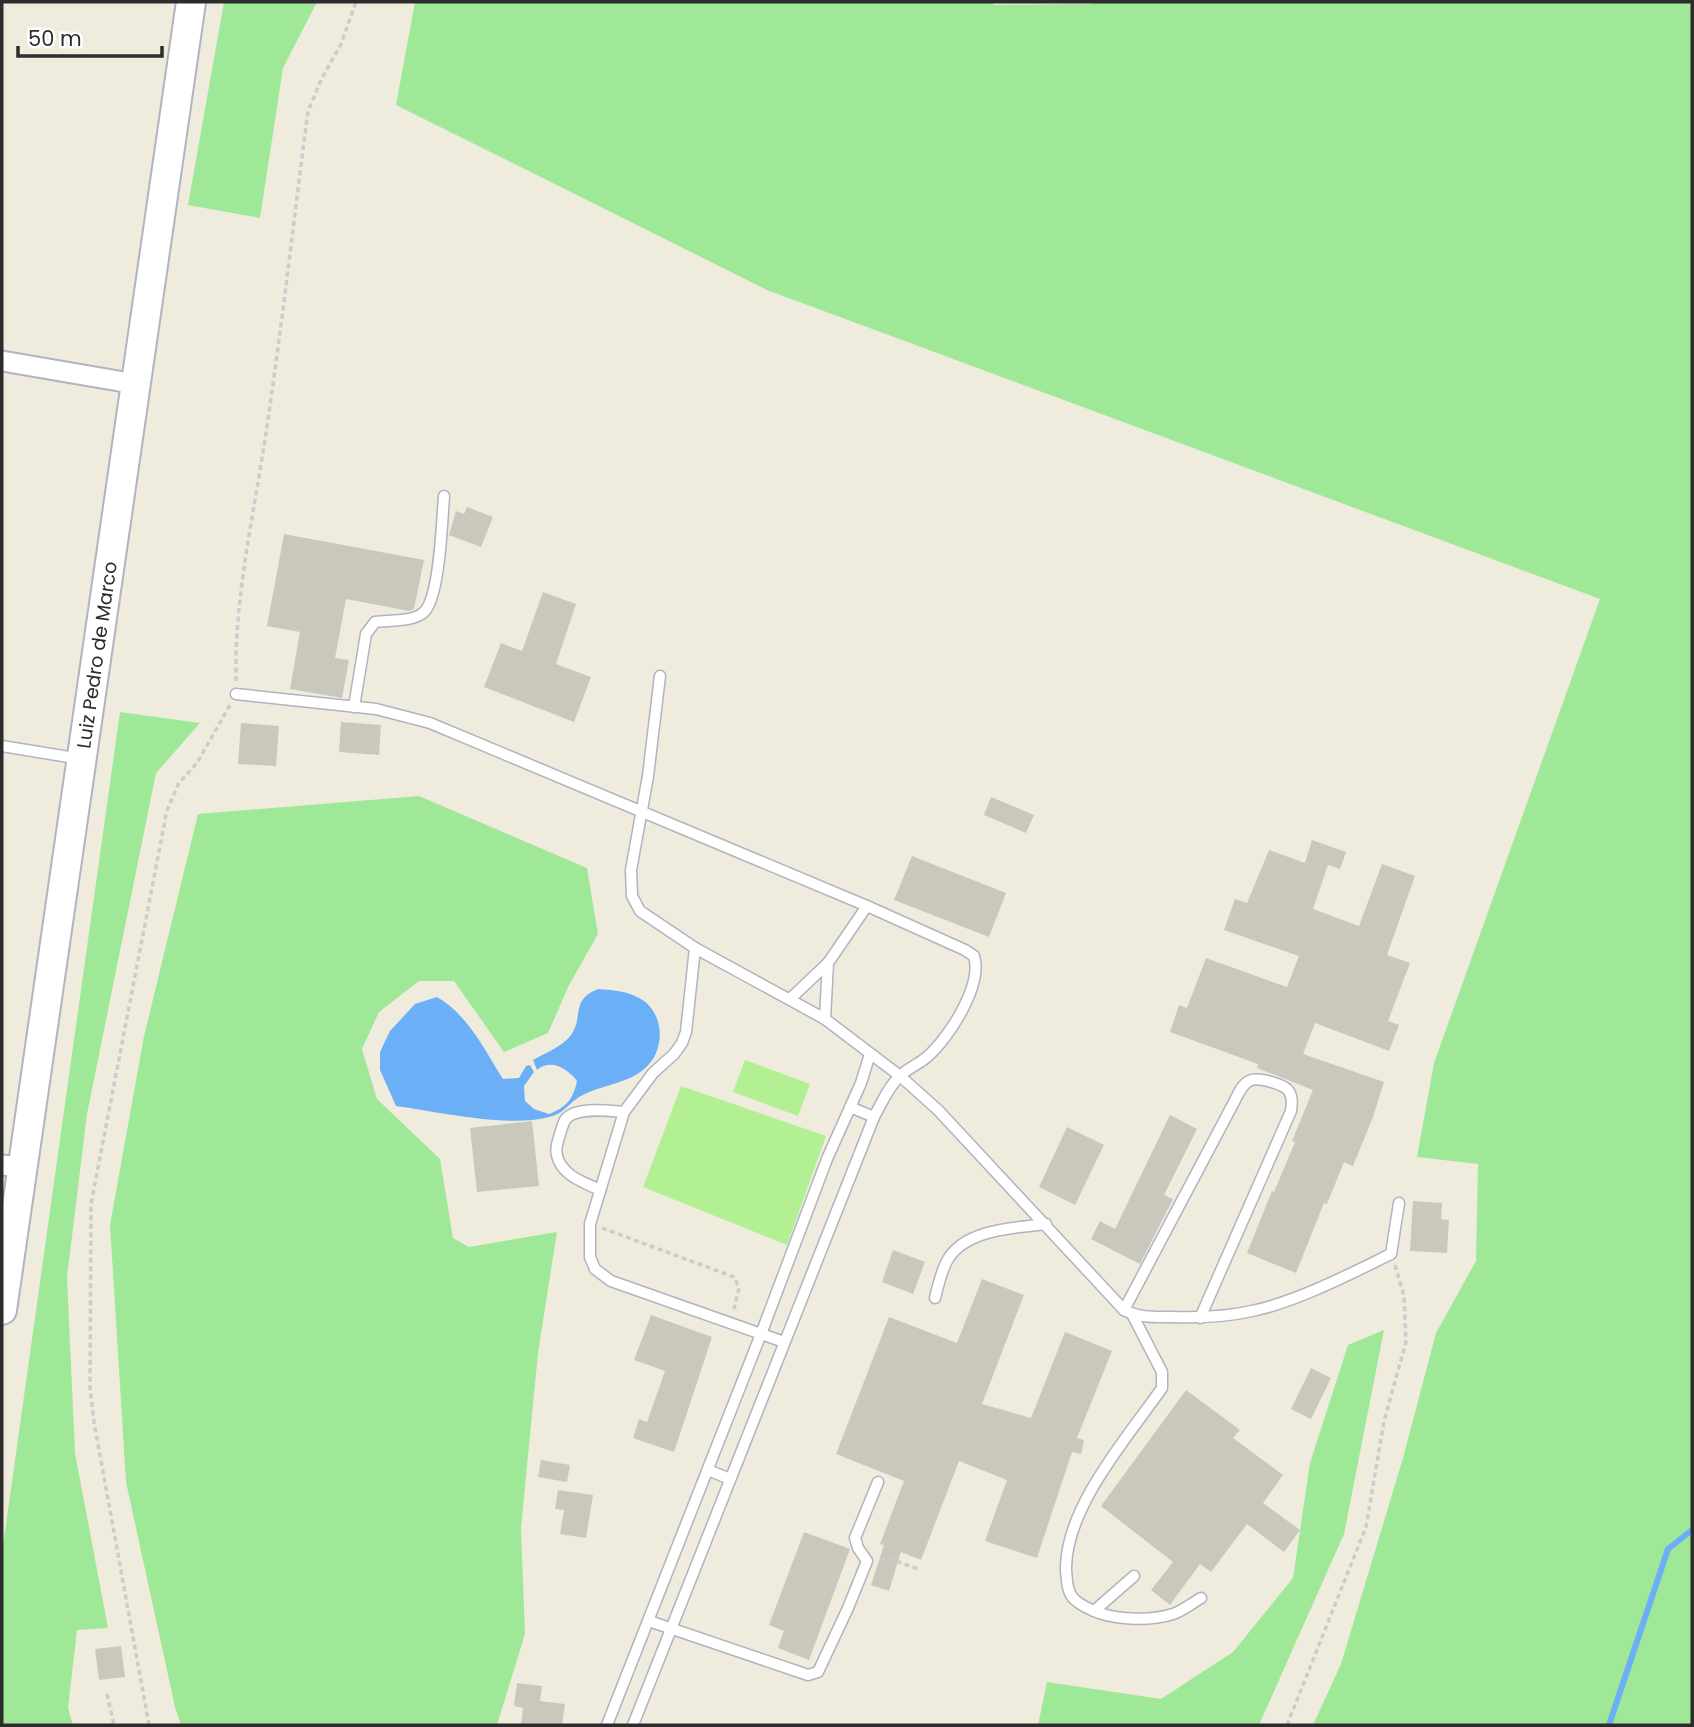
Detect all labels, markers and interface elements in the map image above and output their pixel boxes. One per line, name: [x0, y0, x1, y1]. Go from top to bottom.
scale bar: [18, 14, 161, 58]
text: 50 m: [28, 24, 82, 53]
street label: Luiz Pedro de Marco: [70, 560, 124, 750]

